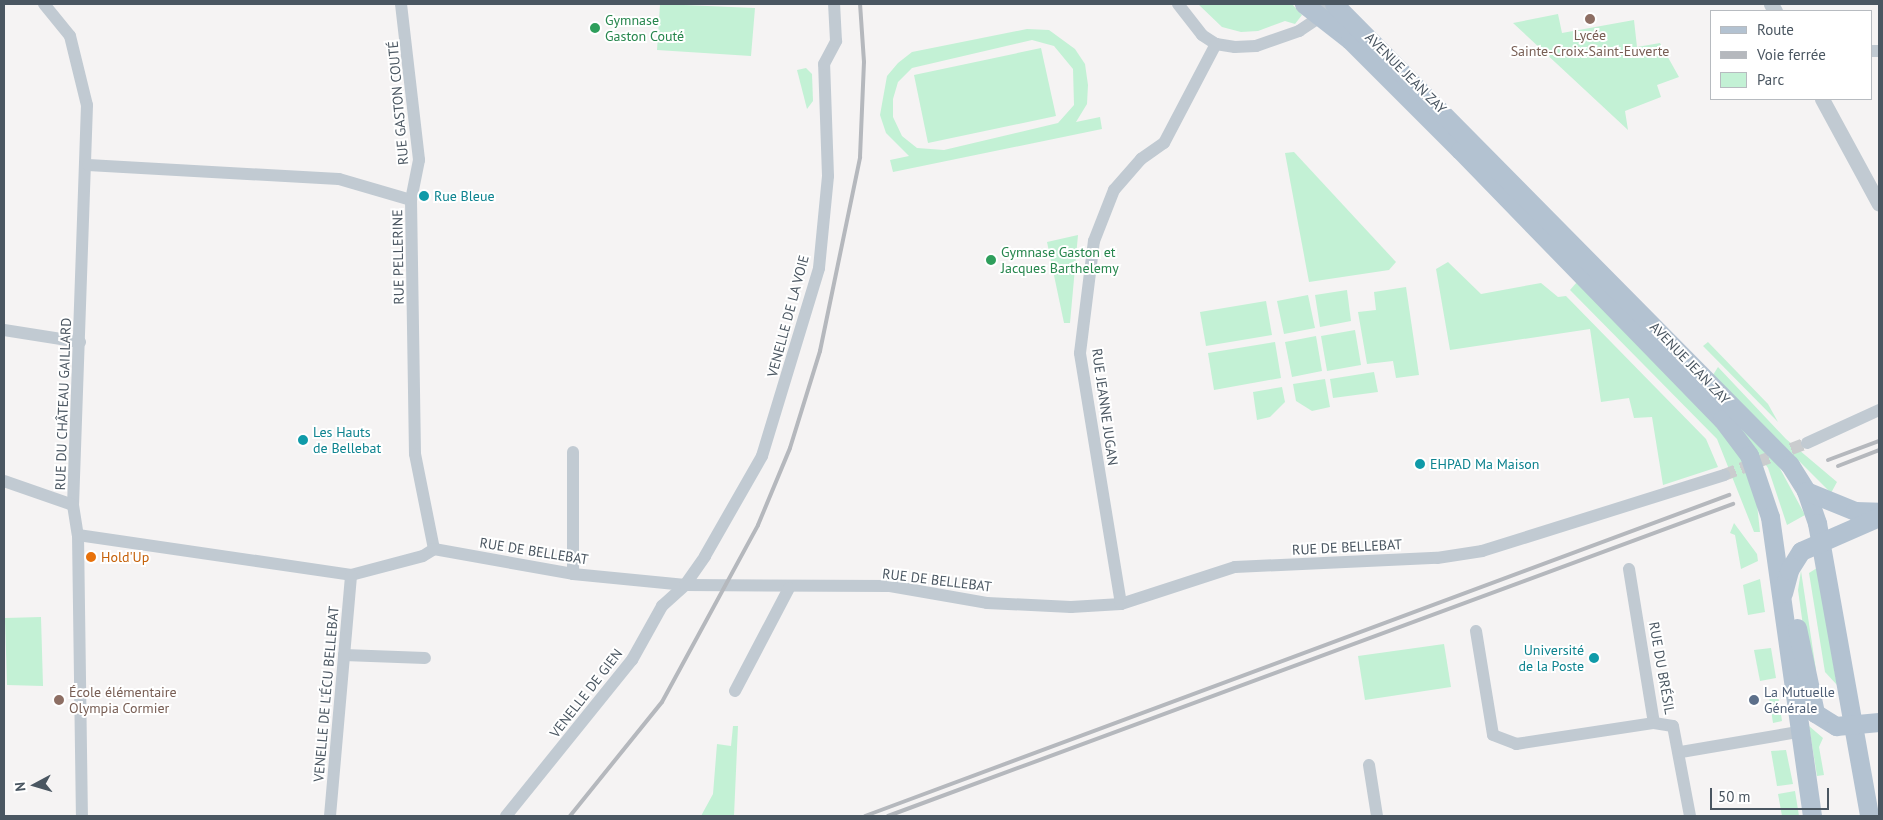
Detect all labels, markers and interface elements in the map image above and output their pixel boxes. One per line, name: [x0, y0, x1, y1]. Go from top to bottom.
legend: [1710, 10, 1873, 100]
place label: Gymnase Gaston Couté: [605, 12, 684, 44]
marker: Lycée Sainte-Croix-Saint-Euverte: [1584, 13, 1596, 25]
text: Route: [1757, 20, 1794, 39]
marker: Gymnase Gaston Couté: [589, 22, 601, 34]
place label: Lycée Sainte-Croix-Saint-Euverte: [1511, 27, 1669, 59]
street label: AVENUE JEAN ZAY: [1362, 29, 1450, 117]
street label: RUE GASTON COUTÉ: [384, 40, 412, 166]
text: Voie ferrée: [1757, 45, 1826, 64]
text: Parc: [1757, 70, 1784, 89]
place label: Rue Bleue: [434, 188, 495, 204]
marker: Rue Bleue: [418, 190, 430, 202]
street label: RUE PELLERINE: [389, 209, 407, 305]
place label: Gymnase Gaston et Jacques Barthelemy: [1001, 244, 1119, 276]
street label: VENELLE DE LA VOIE: [764, 253, 812, 379]
marker: Gymnase Gaston et Jacques Barthelemy: [985, 254, 997, 266]
street label: RUE DU CHÂTEAU GAILLARD: [52, 317, 74, 491]
street label: AVENUE JEAN ZAY: [1646, 318, 1734, 408]
street label: RUE JEANNE JUGAN: [1088, 347, 1122, 467]
place label: Les Hauts de Bellebat: [313, 424, 381, 457]
marker: Les Hauts de Bellebat: [297, 434, 309, 446]
place label: EHPAD Ma Maison: [1430, 456, 1540, 472]
marker: EHPAD Ma Maison: [1414, 458, 1426, 470]
street label: RUE DE BELLEBAT: [478, 534, 590, 568]
street label: RUE DE BELLEBAT: [1292, 536, 1402, 558]
place label: Hold'Up: [101, 549, 149, 565]
marker: Hold'Up: [85, 551, 97, 563]
street label: RUE DE BELLEBAT: [881, 565, 993, 595]
street label: VENELLE DE L'ÉCU BELLEBAT: [310, 605, 342, 783]
street label: RUE DU BRÉSIL: [1646, 621, 1678, 715]
place label: Université de la Poste: [1518, 642, 1584, 674]
street label: VENELLE DE GIEN: [546, 645, 626, 741]
marker: Université de la Poste: [1588, 652, 1600, 664]
place label: École élémentaire Olympia Cormier: [69, 684, 177, 716]
place label: La Mutuelle Générale: [1764, 684, 1835, 716]
marker: École élémentaire Olympia Cormier: [53, 694, 65, 706]
marker: La Mutuelle Générale: [1748, 694, 1760, 706]
north arrow: [10, 760, 60, 810]
scale bar: [1713, 778, 1832, 810]
text: N: [11, 781, 30, 792]
text: 50 m: [1718, 787, 1751, 806]

